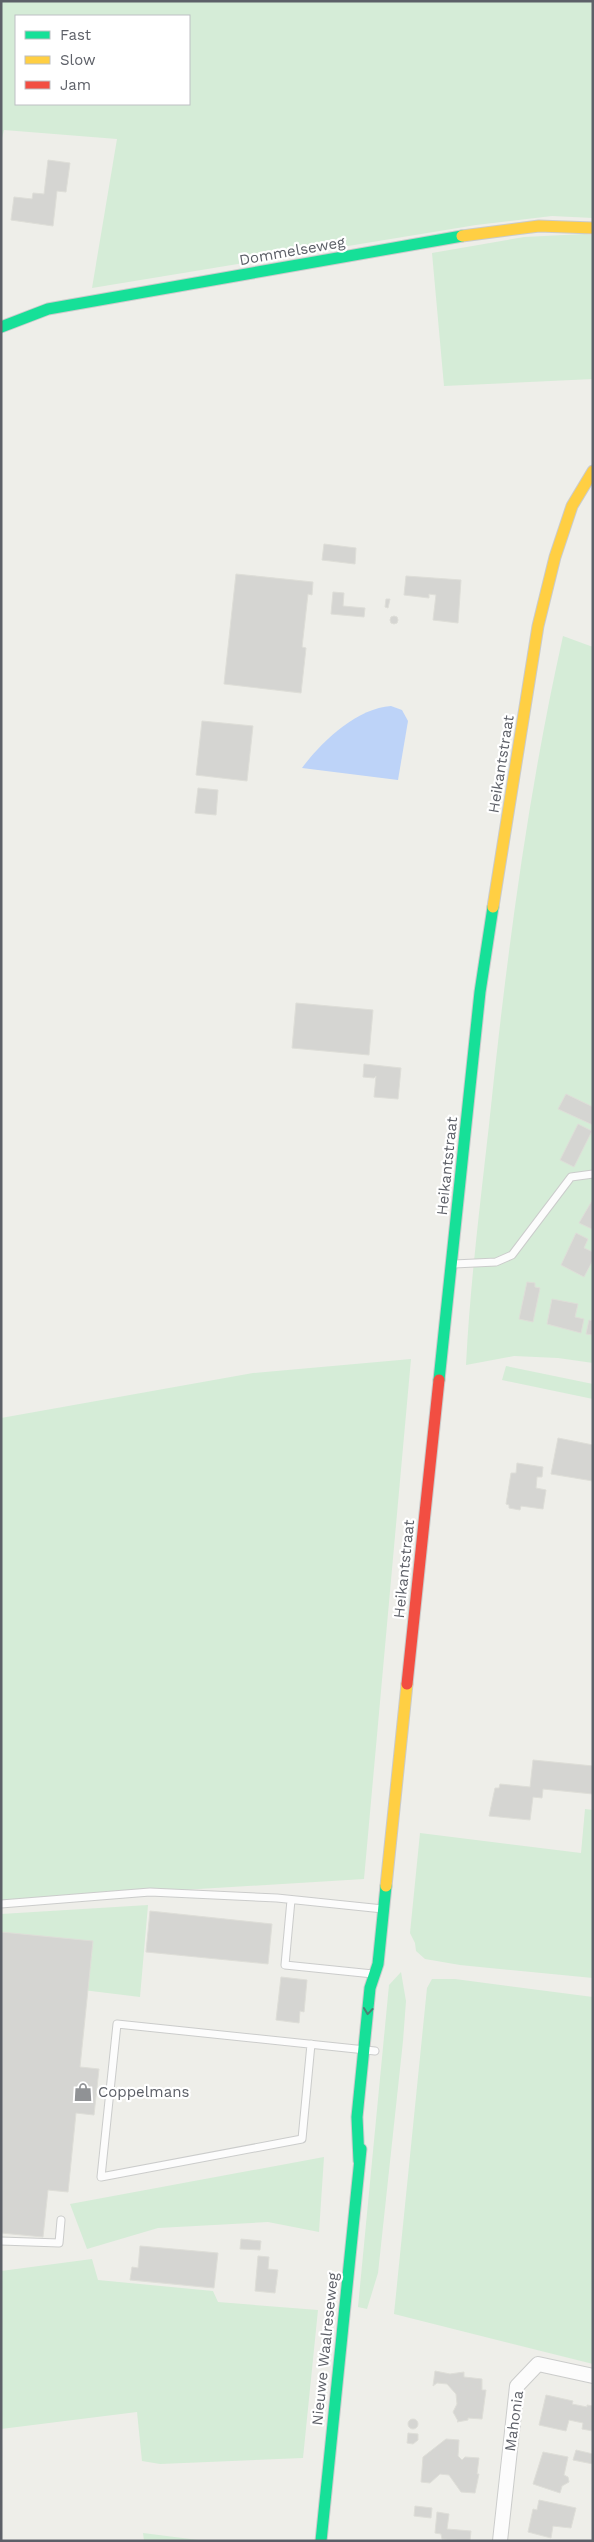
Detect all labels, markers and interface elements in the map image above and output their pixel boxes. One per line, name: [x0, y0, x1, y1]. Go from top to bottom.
legend: [15, 15, 190, 105]
text: Fast: [60, 26, 92, 44]
text: Slow: [60, 51, 96, 69]
text: Jam: [60, 76, 91, 94]
street label: Dommelseweg: [238, 233, 346, 269]
street label: Heikantstraat: [484, 713, 518, 814]
street label: Heikantstraat: [433, 1115, 461, 1216]
street label: Heikantstraat: [390, 1518, 418, 1619]
one-way arrow: [363, 2008, 374, 2016]
shop icon: Coppelmans: [72, 2081, 94, 2103]
place label: Coppelmans: [98, 2083, 189, 2101]
street label: Nieuwe Waalreseweg: [308, 2272, 342, 2426]
street label: Mahonia: [501, 2389, 527, 2453]

